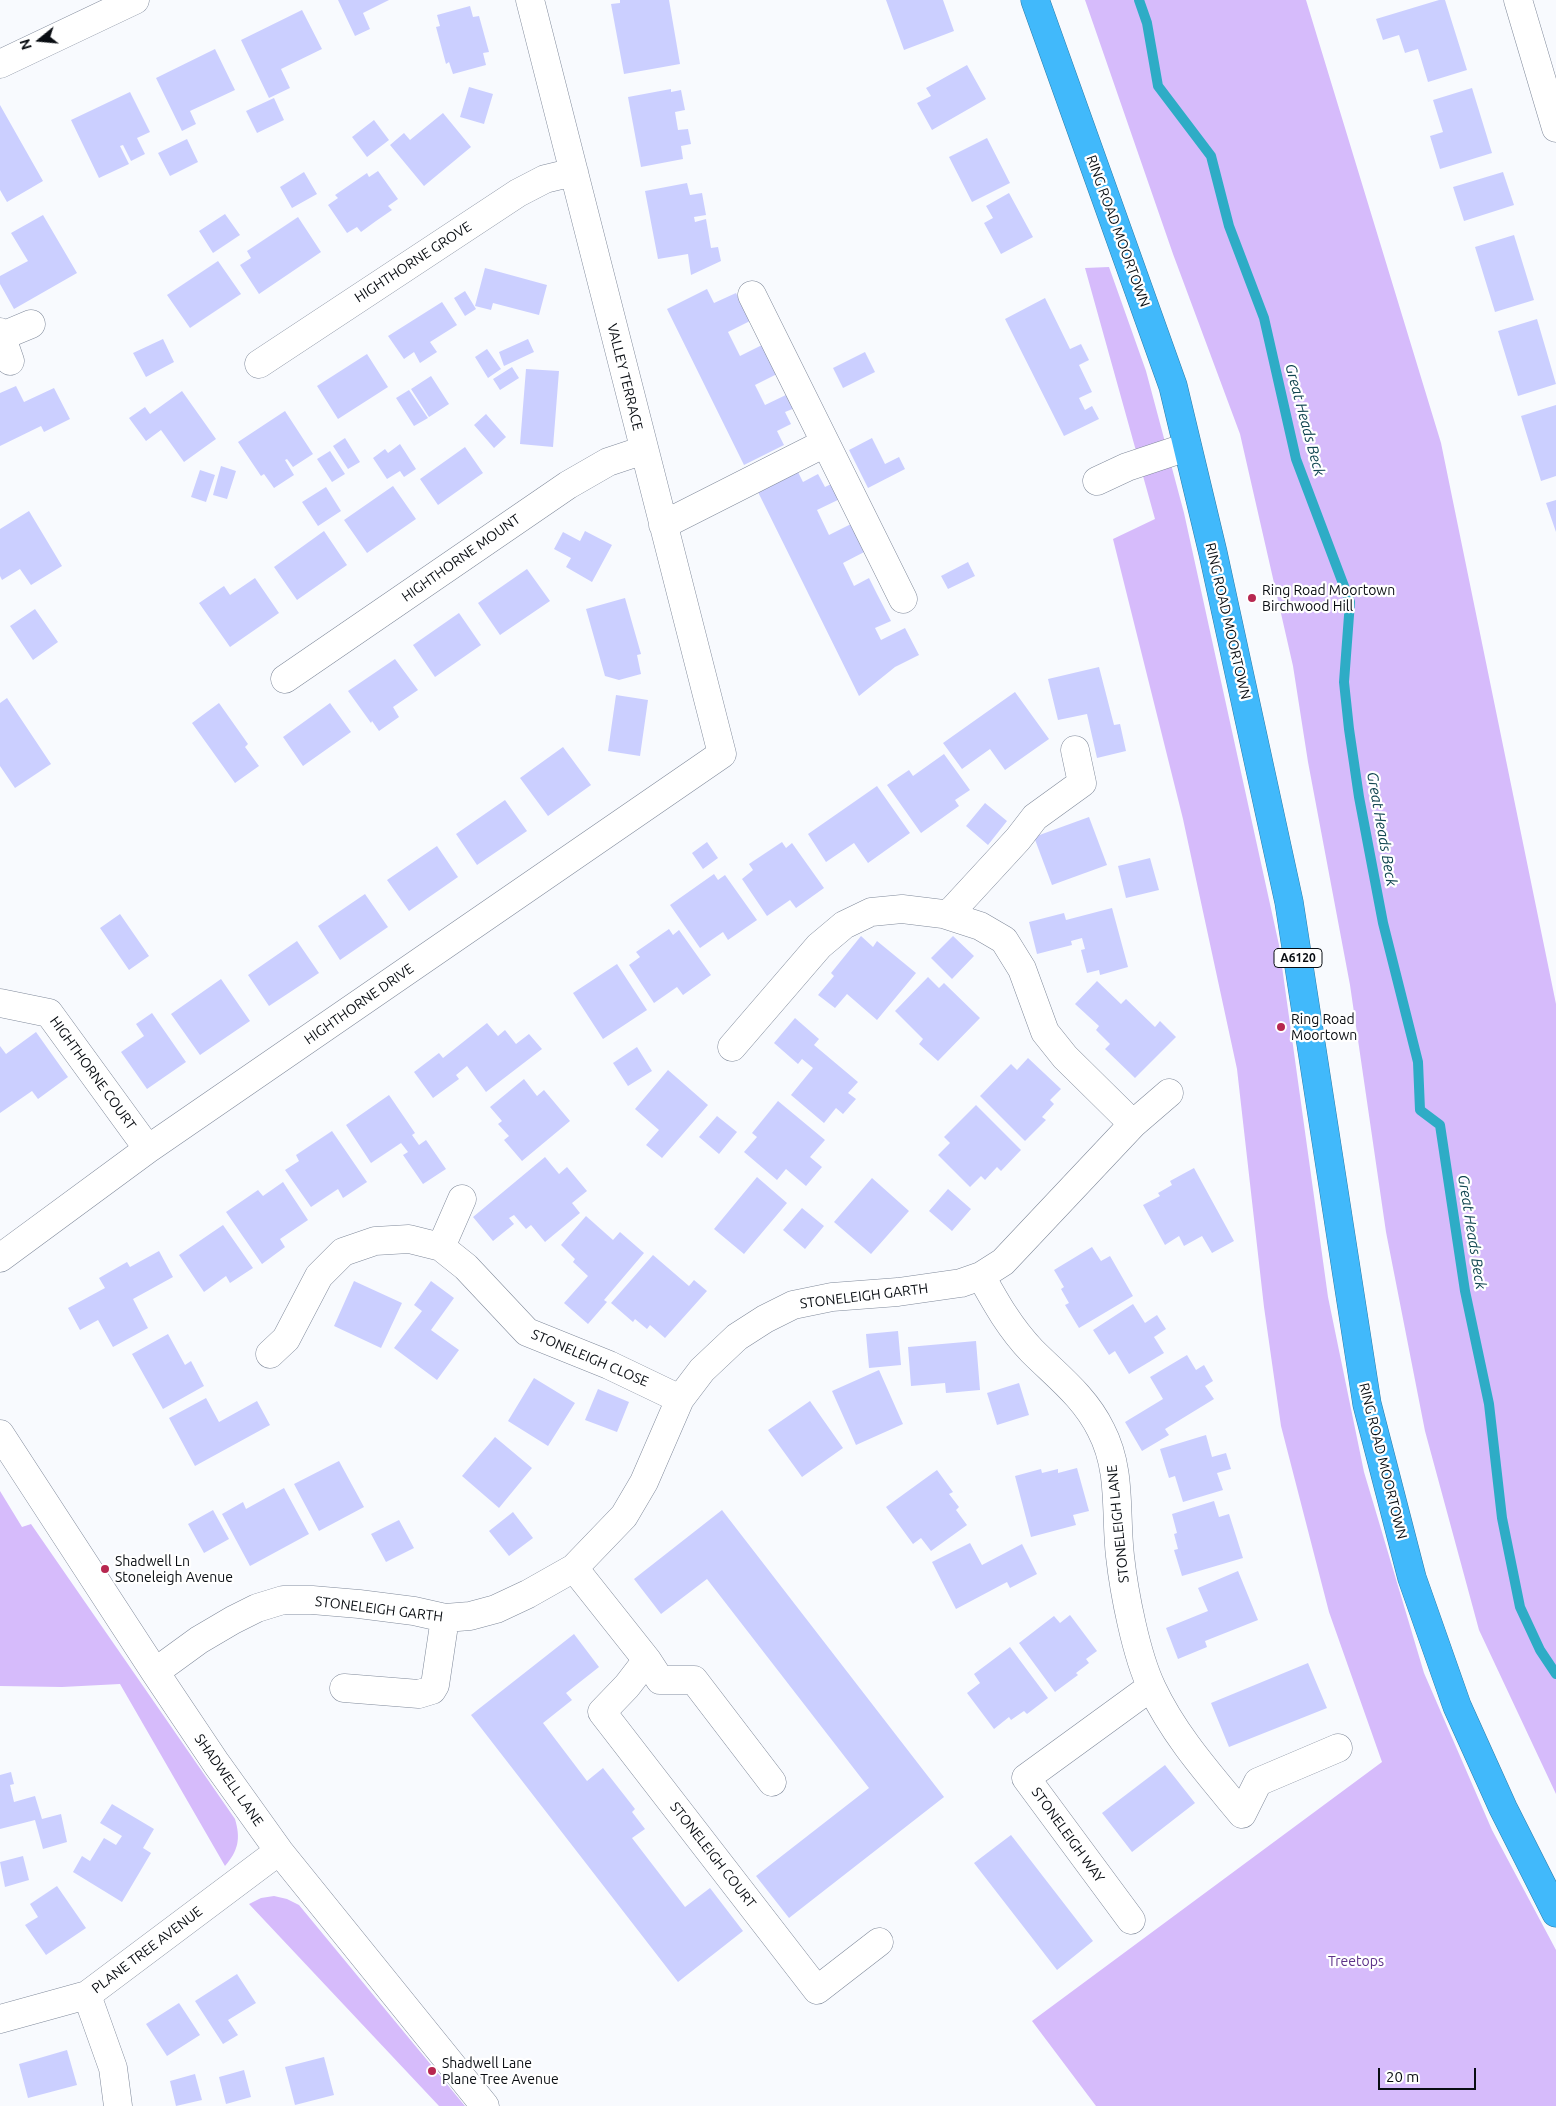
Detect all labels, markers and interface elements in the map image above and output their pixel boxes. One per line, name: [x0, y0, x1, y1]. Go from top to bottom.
north arrow: [15, 15, 65, 65]
text: N: [16, 37, 35, 52]
street label: RING ROAD MOORTOWN: [1083, 153, 1153, 309]
street label: HIGHTHORNE GROVE: [351, 218, 475, 306]
street label: VALLEY TERRACE: [604, 322, 646, 432]
water label: Great Heads Beck: [1281, 362, 1329, 478]
street label: HIGHTHORNE MOUNT: [398, 511, 524, 605]
street label: RING ROAD MOORTOWN: [1202, 541, 1254, 701]
place label: Ring Road Moortown Birchwood Hill: [1262, 582, 1395, 614]
marker: Ring Road Moortown Birchwood Hill: [1246, 592, 1258, 604]
water label: Great Heads Beck: [1363, 770, 1401, 888]
road number: A6120: [1274, 948, 1322, 968]
street label: HIGHTHORNE DRIVE: [301, 960, 417, 1048]
place label: Ring Road Moortown: [1291, 1011, 1357, 1044]
street label: HIGHTHORNE COURT: [46, 1013, 140, 1133]
marker: Ring Road Moortown: [1275, 1021, 1287, 1033]
water label: Great Heads Beck: [1454, 1173, 1490, 1291]
street label: STONELEIGH GARTH: [799, 1280, 929, 1312]
street label: STONELEIGH CLOSE: [529, 1326, 651, 1390]
street label: RING ROAD MOORTOWN: [1355, 1381, 1411, 1541]
street label: STONELEIGH LANE: [1103, 1464, 1133, 1584]
place label: Shadwell Ln Stoneleigh Avenue: [115, 1553, 233, 1585]
marker: Shadwell Ln Stoneleigh Avenue: [99, 1563, 111, 1575]
street label: STONELEIGH GARTH: [314, 1593, 444, 1625]
street label: SHADWELL LANE: [191, 1731, 267, 1829]
street label: STONELEIGH WAY: [1028, 1784, 1108, 1886]
street label: STONELEIGH COURT: [666, 1799, 760, 1911]
street label: PLANE TREE AVENUE: [88, 1903, 206, 1997]
park label: Treetops: [1328, 1953, 1384, 1969]
place label: Shadwell Lane Plane Tree Avenue: [442, 2055, 559, 2088]
scale bar: [1381, 2058, 1478, 2090]
marker: Shadwell Lane Plane Tree Avenue: [426, 2065, 438, 2077]
text: 20 m: [1386, 2068, 1419, 2085]

